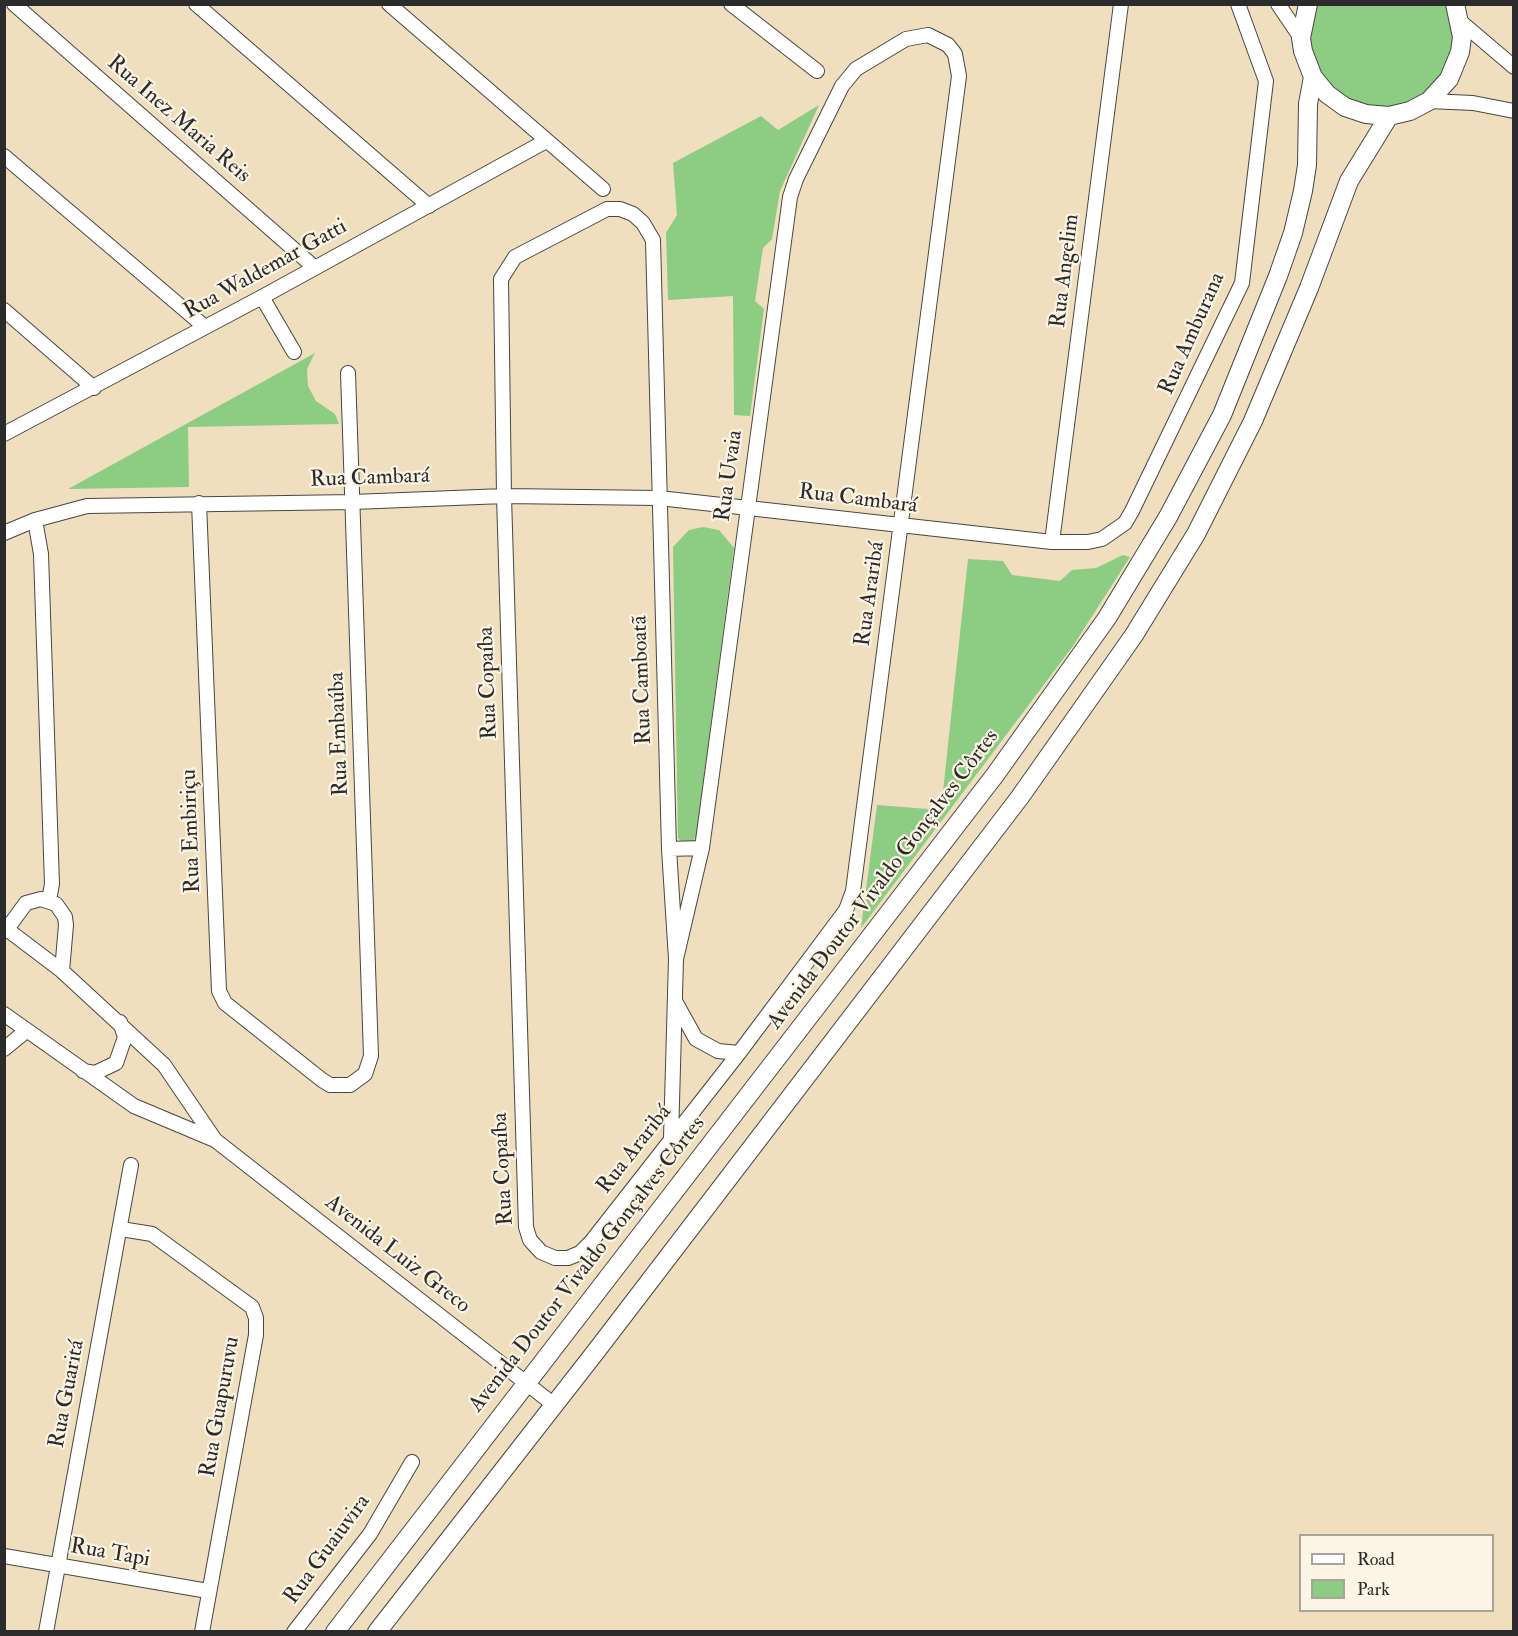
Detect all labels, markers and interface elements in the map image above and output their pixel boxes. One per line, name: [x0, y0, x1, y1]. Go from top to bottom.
street label: Rua Inez Maria Reis: [101, 51, 255, 189]
street label: Rua Angelim: [1046, 213, 1086, 329]
street label: Rua Waldemar Gatti: [180, 214, 352, 326]
street label: Rua Amburana: [1154, 269, 1232, 399]
street label: Rua Uvaia: [711, 429, 749, 523]
street label: Rua Cambará: [310, 464, 430, 494]
street label: Rua Cambará: [797, 480, 919, 520]
street label: Rua Araribá: [851, 540, 891, 648]
street label: Rua Camboatã: [628, 615, 658, 745]
street label: Rua Copaíba: [474, 626, 504, 740]
street label: Rua Embaúba: [325, 671, 355, 797]
street label: Avenida Doutor Vivaldo Gonçalves Côrtes: [763, 725, 1005, 1035]
street label: Rua Embiriçu: [177, 768, 207, 894]
street label: Rua Araribá: [592, 1100, 678, 1200]
street label: Avenida Doutor Vivaldo Gonçalves Côrtes: [464, 1112, 712, 1418]
street label: Rua Copaíba: [488, 1112, 520, 1226]
street label: Avenida Luiz Greco: [319, 1190, 475, 1320]
street label: Rua Guapuruvu: [196, 1335, 246, 1479]
street label: Rua Guaritá: [45, 1338, 91, 1450]
street label: Rua Guaiuvira: [279, 1490, 377, 1610]
street label: Rua Tapi: [68, 1534, 152, 1574]
legend: [1299, 1534, 1494, 1612]
text: Road: [1357, 1548, 1395, 1571]
text: Park: [1357, 1578, 1390, 1601]

